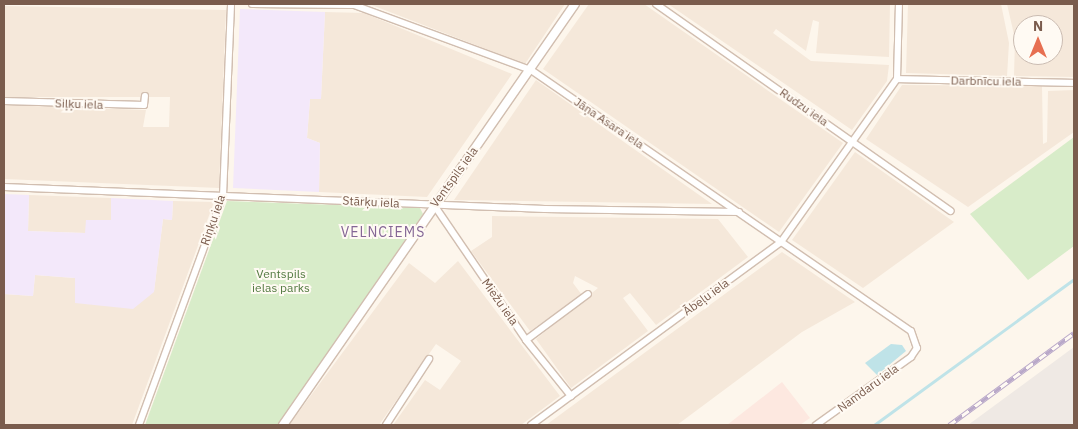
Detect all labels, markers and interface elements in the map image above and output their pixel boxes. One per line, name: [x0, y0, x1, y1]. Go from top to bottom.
north arrow: [1013, 15, 1063, 65]
text: N: [1033, 17, 1043, 35]
street label: Darbnīcu iela: [951, 73, 1021, 89]
street label: Rudzu iela: [777, 85, 831, 129]
street label: Jāņa Asara iela: [571, 94, 647, 152]
street label: Siļķu iela: [55, 96, 103, 112]
street label: Ventspils iela: [427, 144, 481, 210]
street label: Riņķu iela: [198, 193, 228, 247]
street label: Stārķu iela: [342, 193, 400, 211]
district label: VELNCIEMS: [340, 224, 426, 240]
park label: Ventspils ielas parks: [252, 267, 310, 295]
street label: Ābeļu iela: [680, 275, 732, 319]
street label: Miežu iela: [479, 276, 521, 328]
street label: Namdaru iela: [835, 361, 901, 415]

